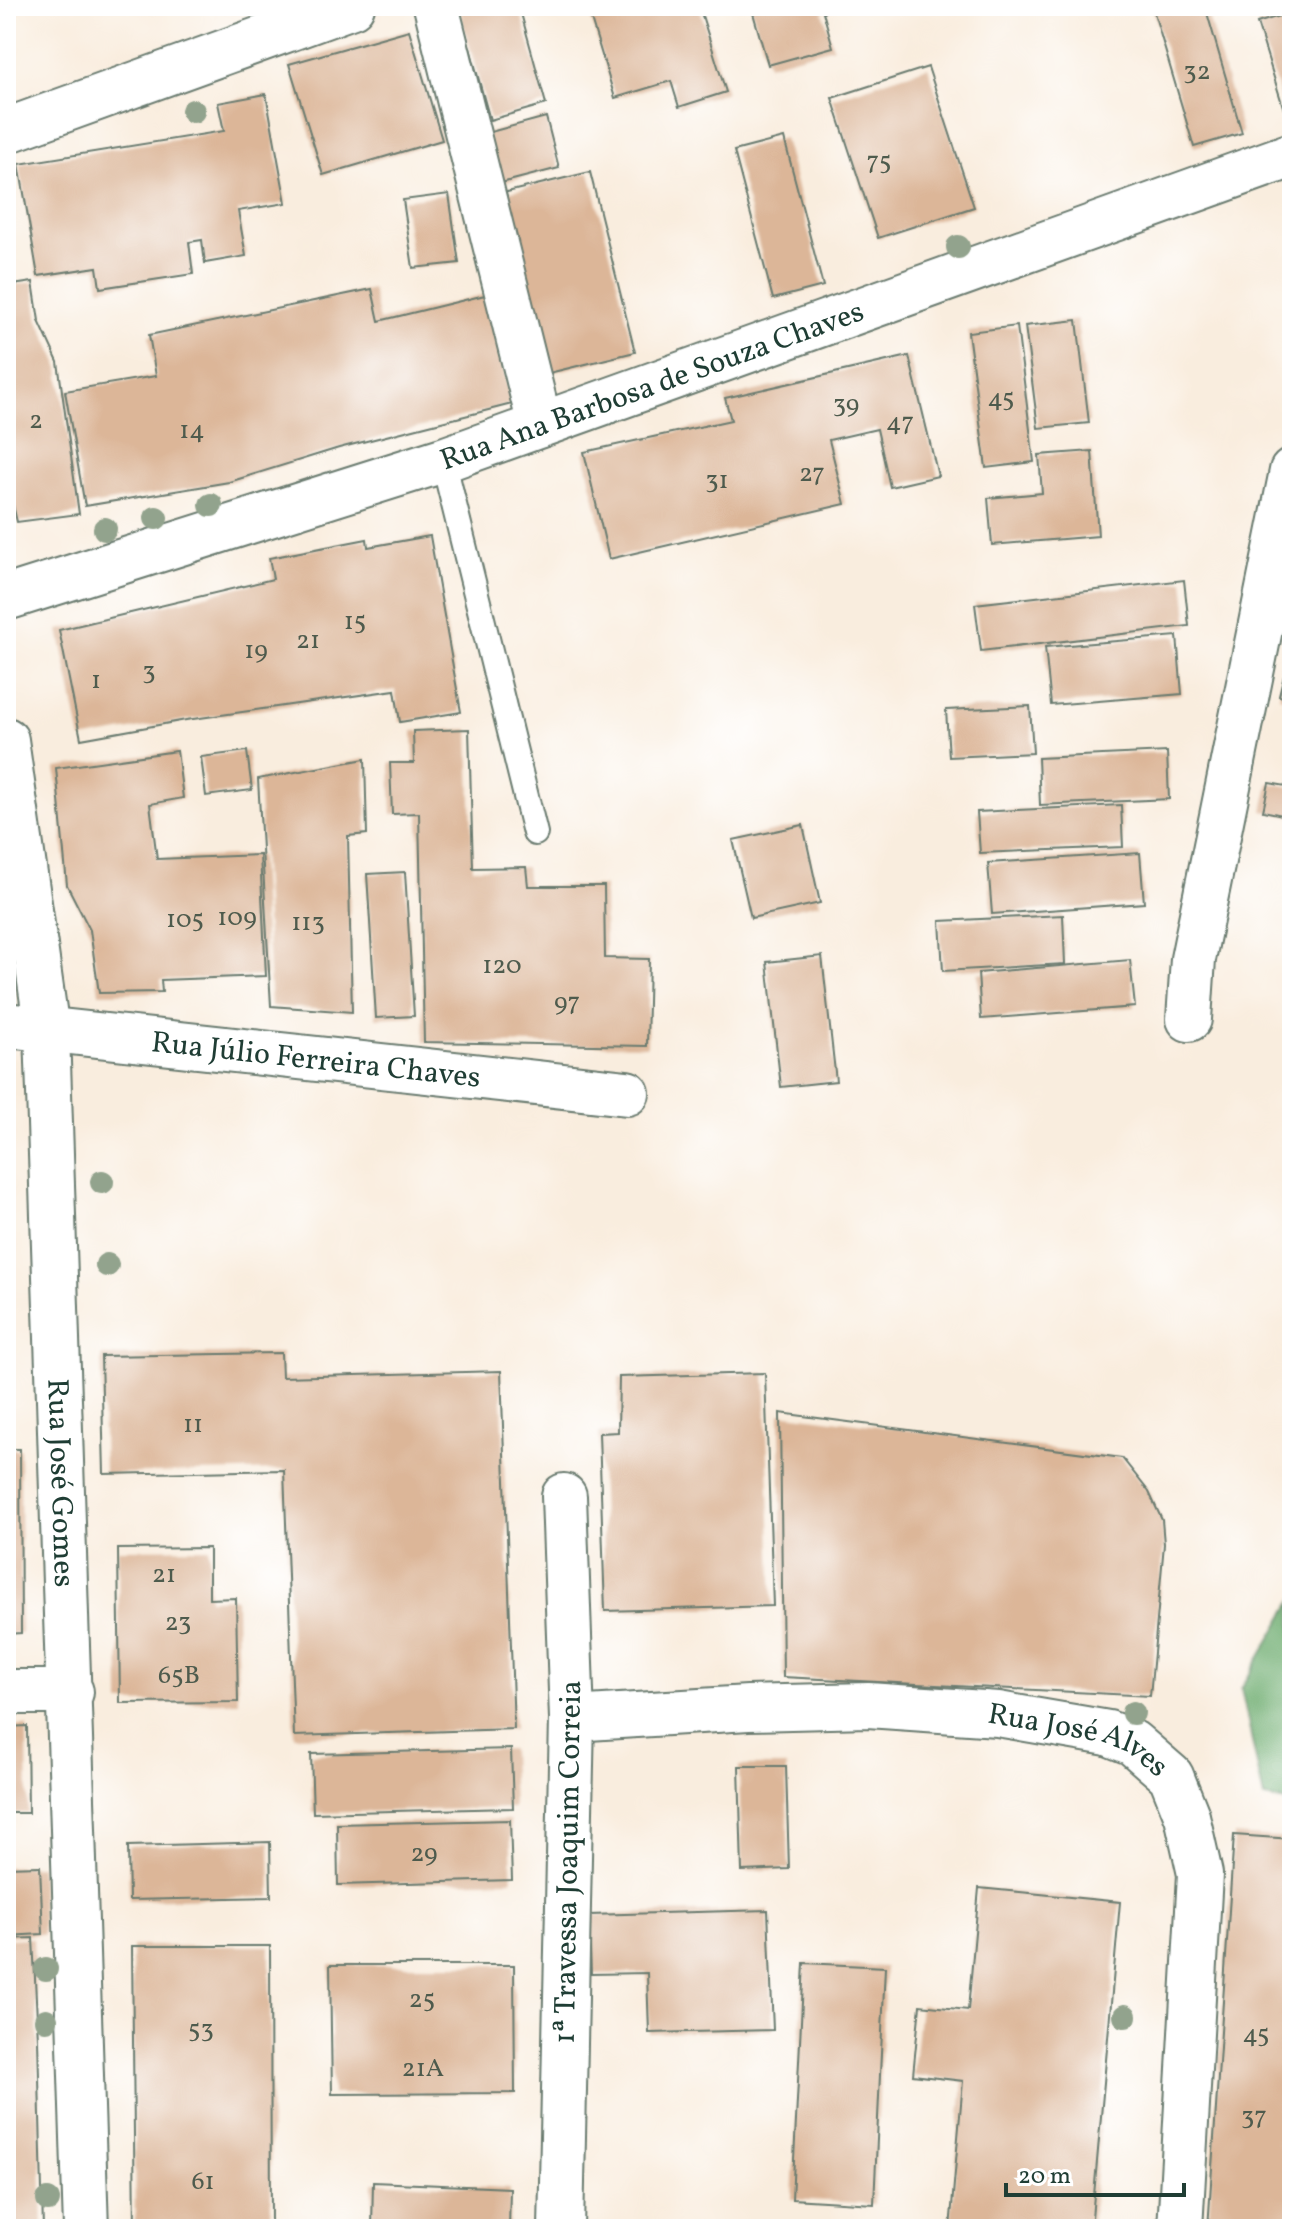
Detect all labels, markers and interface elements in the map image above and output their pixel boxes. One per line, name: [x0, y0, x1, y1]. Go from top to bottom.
house number: 32: [1183, 54, 1211, 90]
house number: 75: [866, 144, 892, 180]
street label: Rua Ana Barbosa de Souza Chaves: [435, 291, 870, 482]
house number: 45: [987, 381, 1015, 417]
house number: 39: [833, 387, 859, 423]
house number: 2: [29, 403, 43, 439]
house number: 47: [886, 405, 914, 441]
house number: 14: [179, 413, 205, 449]
house number: 27: [799, 456, 825, 492]
house number: 31: [705, 463, 729, 499]
house number: 15: [344, 604, 366, 640]
house number: 21: [296, 623, 320, 659]
house number: 19: [244, 633, 268, 669]
house number: 3: [142, 654, 156, 690]
house number: 1: [91, 663, 101, 699]
house number: 109: [217, 900, 257, 936]
house number: 105: [166, 902, 204, 938]
house number: 113: [291, 905, 325, 941]
house number: 120: [482, 948, 522, 984]
house number: 97: [554, 985, 580, 1021]
street label: Rua Júlio Ferreira Chaves: [149, 1022, 483, 1100]
street label: Rua José Gomes: [35, 1378, 84, 1588]
house number: 11: [183, 1407, 203, 1443]
house number: 21: [152, 1557, 176, 1593]
house number: 23: [165, 1605, 191, 1641]
house number: 65B: [158, 1658, 200, 1694]
street label: 1ª Travessa Joaquim Correia: [545, 1680, 593, 2044]
street label: Rua José Alves: [985, 1694, 1177, 1788]
house number: 29: [410, 1836, 438, 1872]
house number: 25: [409, 1982, 435, 2018]
house number: 53: [188, 2012, 214, 2048]
house number: 45: [1242, 2017, 1270, 2053]
house number: 21A: [402, 2051, 444, 2087]
house number: 37: [1241, 2099, 1267, 2135]
scale bar: [1006, 2147, 1184, 2197]
text: 20 m: [1018, 2160, 1071, 2194]
house number: 61: [191, 2164, 215, 2200]

